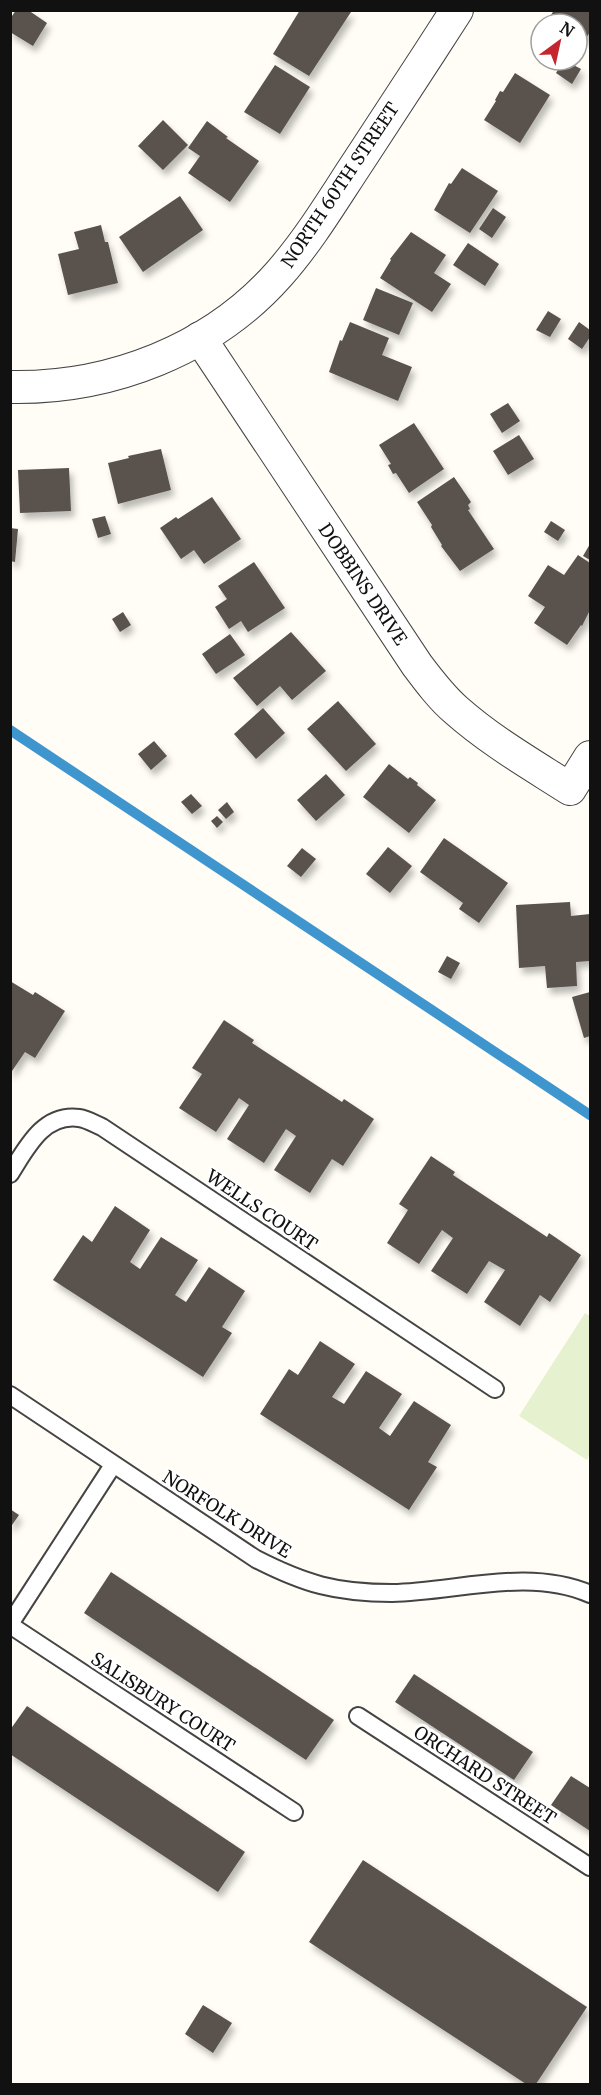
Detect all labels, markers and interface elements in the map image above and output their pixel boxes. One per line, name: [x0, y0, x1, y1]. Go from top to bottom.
north arrow: [529, 12, 589, 72]
text: N: [556, 18, 578, 41]
street label: NORTH 60TH STREET: [276, 97, 404, 272]
street label: DOBBINS DRIVE: [314, 519, 413, 650]
street label: WELLS COURT: [201, 1164, 322, 1256]
street label: NORFOLK DRIVE: [159, 1465, 296, 1563]
street label: SALISBURY COURT: [87, 1647, 240, 1757]
street label: ORCHARD STREET: [410, 1720, 561, 1830]

